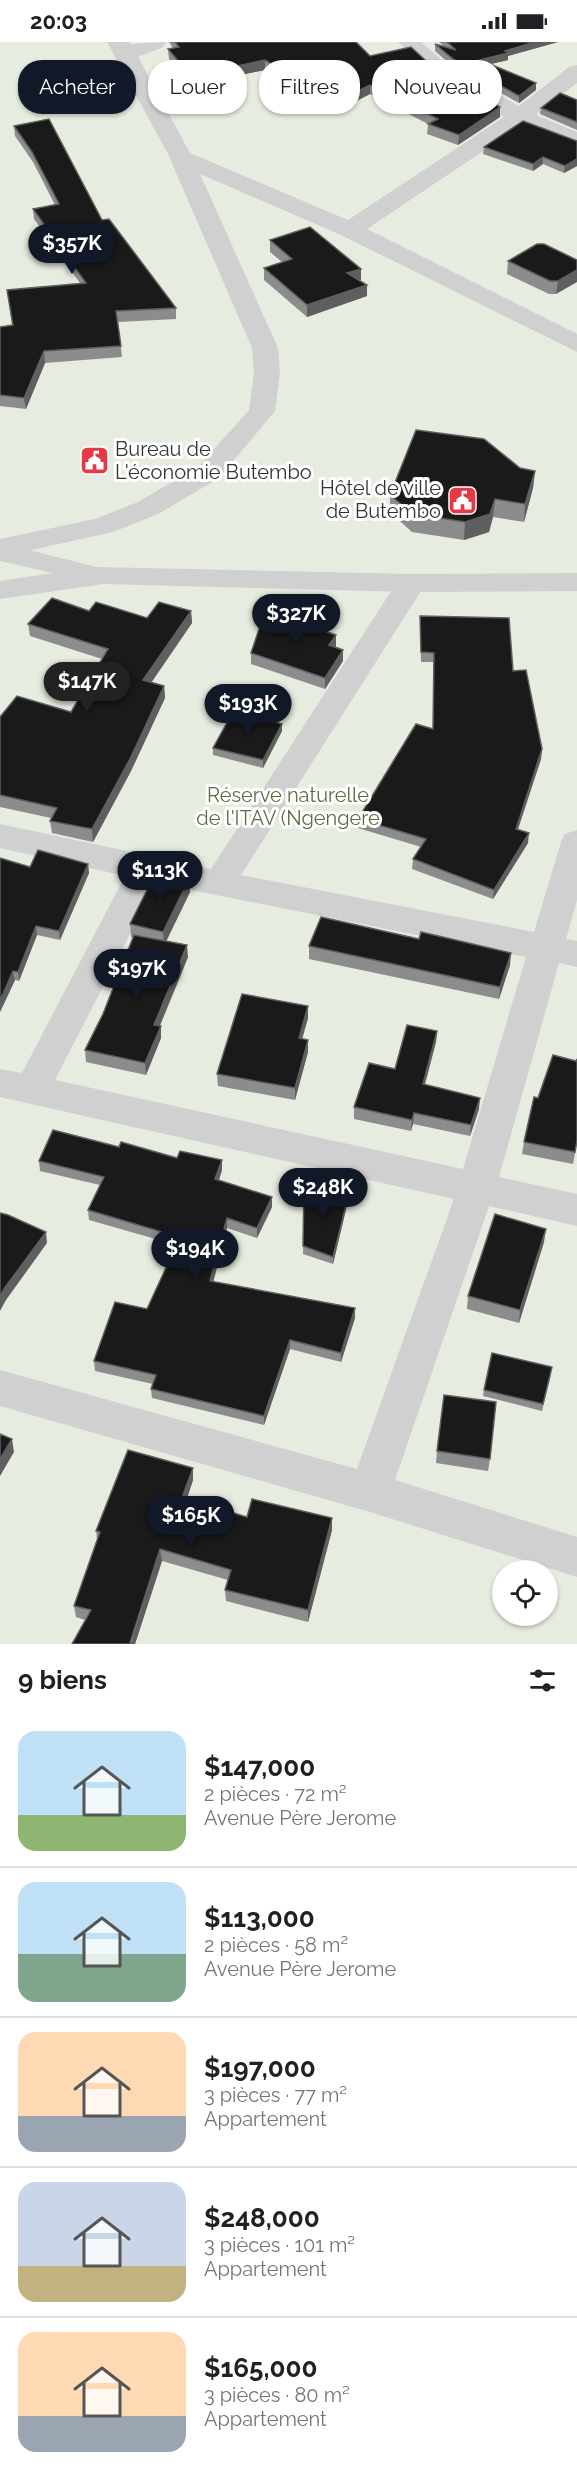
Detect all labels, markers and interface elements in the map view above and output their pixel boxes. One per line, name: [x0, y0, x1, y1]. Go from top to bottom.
text: 20:03: [30, 8, 87, 34]
chip: Acheter: [18, 60, 136, 114]
chip: Louer: [148, 60, 247, 114]
chip: Filtres: [259, 60, 360, 114]
chip: Nouveau: [372, 60, 502, 114]
pin: $357K: [30, 224, 114, 275]
text: $357K: [42, 231, 102, 255]
place label: Bureau de L'économie Butembo: [115, 437, 312, 484]
public building icon: Bureau de L'économie Butembo: [78, 445, 110, 477]
place label: Hôtel de ville de Butembo: [320, 476, 441, 523]
public building icon: Hôtel de ville de Butembo: [446, 484, 478, 516]
pin: $327K: [254, 594, 338, 645]
text: $327K: [266, 601, 326, 625]
pin: $147K: [45, 662, 129, 713]
text: $147K: [58, 669, 116, 693]
pin: $193K: [206, 684, 290, 735]
text: $193K: [219, 691, 277, 715]
park label: Réserve naturelle de l'ITAV (Ngengere: [196, 783, 380, 830]
pin: $113K: [118, 851, 202, 902]
text: $113K: [132, 858, 188, 882]
pin: $197K: [95, 949, 179, 1000]
text: $197K: [108, 956, 166, 980]
pin: $248K: [281, 1168, 365, 1219]
text: $248K: [293, 1175, 353, 1199]
pin: $194K: [153, 1229, 237, 1280]
text: $194K: [165, 1236, 225, 1260]
pin: $165K: [149, 1496, 233, 1547]
text: $165K: [161, 1503, 221, 1527]
map controls: [492, 1560, 558, 1626]
button: locate: [492, 1560, 558, 1626]
icon: filters: [526, 1664, 559, 1697]
text: 9 biens: [18, 1665, 107, 1695]
text: $147,000: [204, 1752, 315, 1782]
icon: home: [66, 1755, 138, 1827]
text: 2 pièces · 72 m²: [204, 1782, 347, 1806]
text: Avenue Père Jerome: [204, 1806, 396, 1830]
text: $113,000: [204, 1903, 315, 1933]
icon: home: [66, 1906, 138, 1978]
text: 2 pièces · 58 m²: [204, 1933, 348, 1957]
text: Avenue Père Jerome: [204, 1957, 396, 1981]
text: $197,000: [204, 2053, 316, 2083]
icon: home: [66, 2056, 138, 2128]
text: 3 pièces · 77 m²: [204, 2083, 347, 2107]
text: Appartement: [204, 2107, 327, 2131]
text: $248,000: [204, 2203, 320, 2233]
icon: home: [66, 2206, 138, 2278]
text: 3 pièces · 101 m²: [204, 2233, 355, 2257]
text: Appartement: [204, 2257, 327, 2281]
text: $165,000: [204, 2353, 317, 2383]
icon: home: [66, 2356, 138, 2428]
text: 3 pièces · 80 m²: [204, 2383, 350, 2407]
text: Appartement: [204, 2407, 327, 2431]

